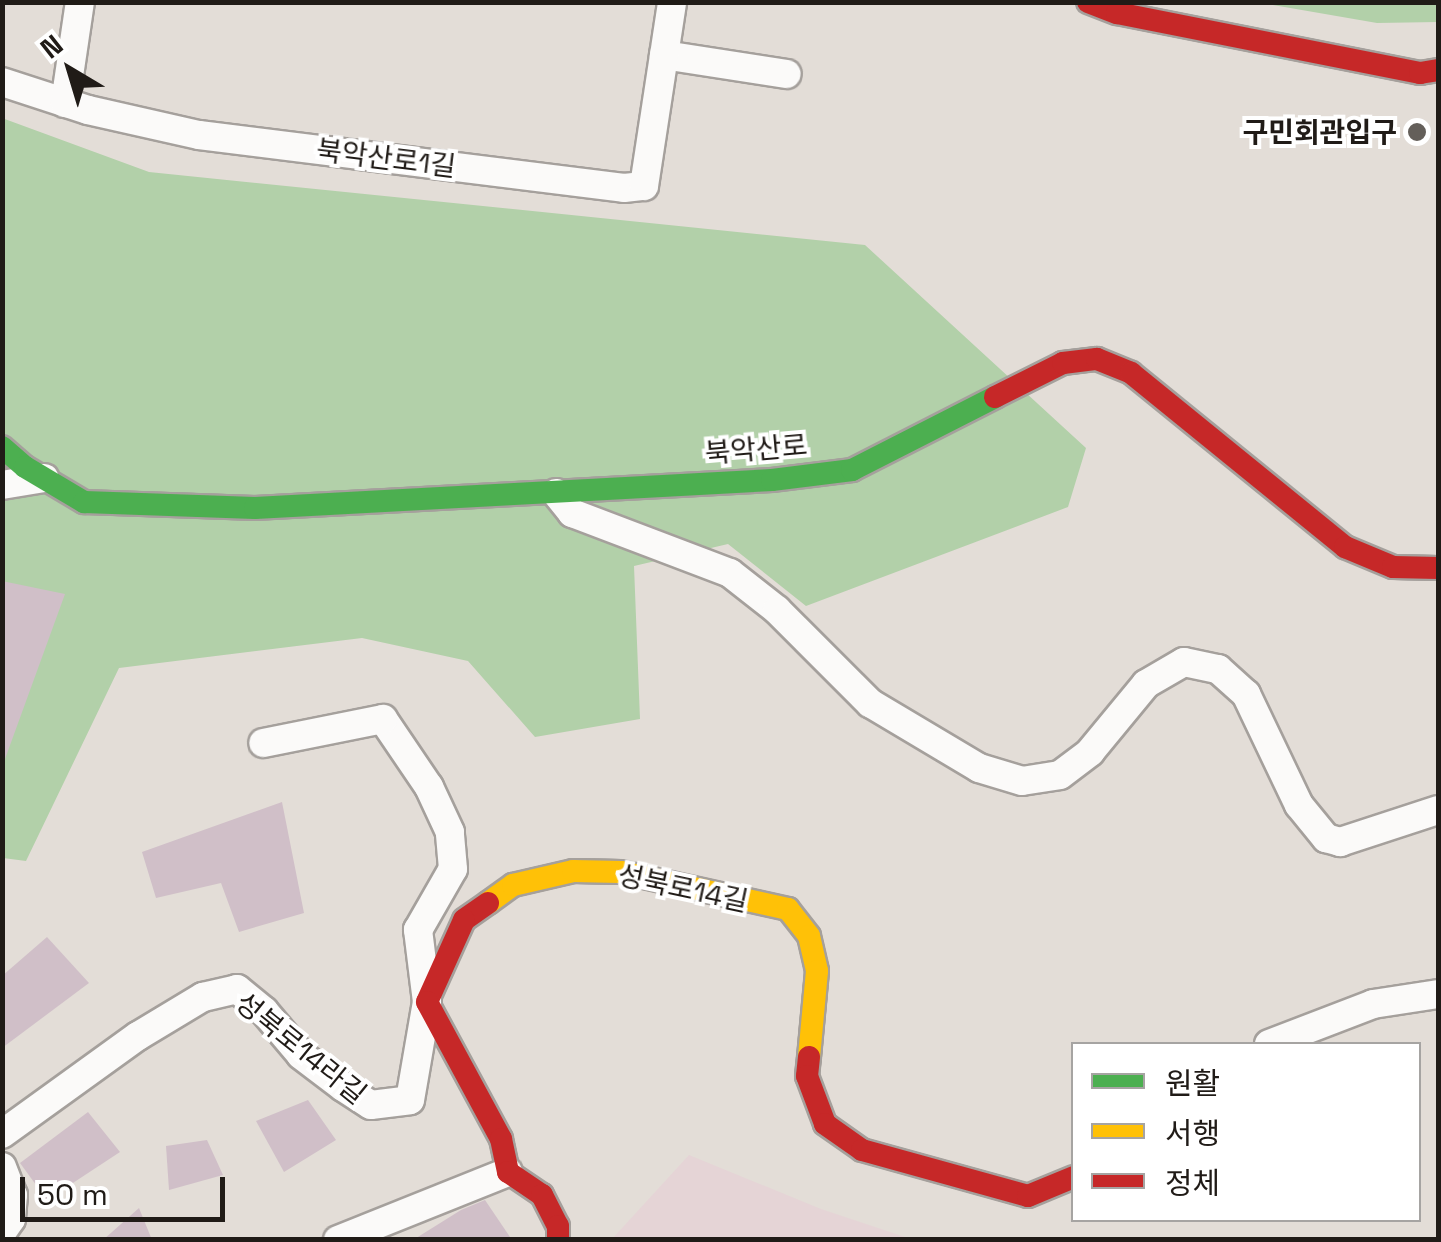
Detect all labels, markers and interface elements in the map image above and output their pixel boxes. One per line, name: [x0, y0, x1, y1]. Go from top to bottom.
north arrow: [20, 20, 120, 120]
text: N: [33, 26, 70, 66]
place label: 구민회관입구: [1242, 115, 1397, 149]
marker: 구민회관입구: [1406, 121, 1428, 143]
street label: 북악산로1길: [314, 133, 458, 183]
street label: 북악산로: [703, 428, 809, 470]
street label: 성북로14길: [615, 858, 751, 918]
street label: 성북로14라길: [229, 985, 373, 1111]
legend: [1071, 1042, 1421, 1222]
text: 원활: [1165, 1064, 1220, 1103]
text: 서행: [1165, 1114, 1220, 1153]
scale bar: [25, 1157, 230, 1219]
text: 정체: [1165, 1164, 1220, 1203]
text: 50 m: [37, 1175, 108, 1214]

